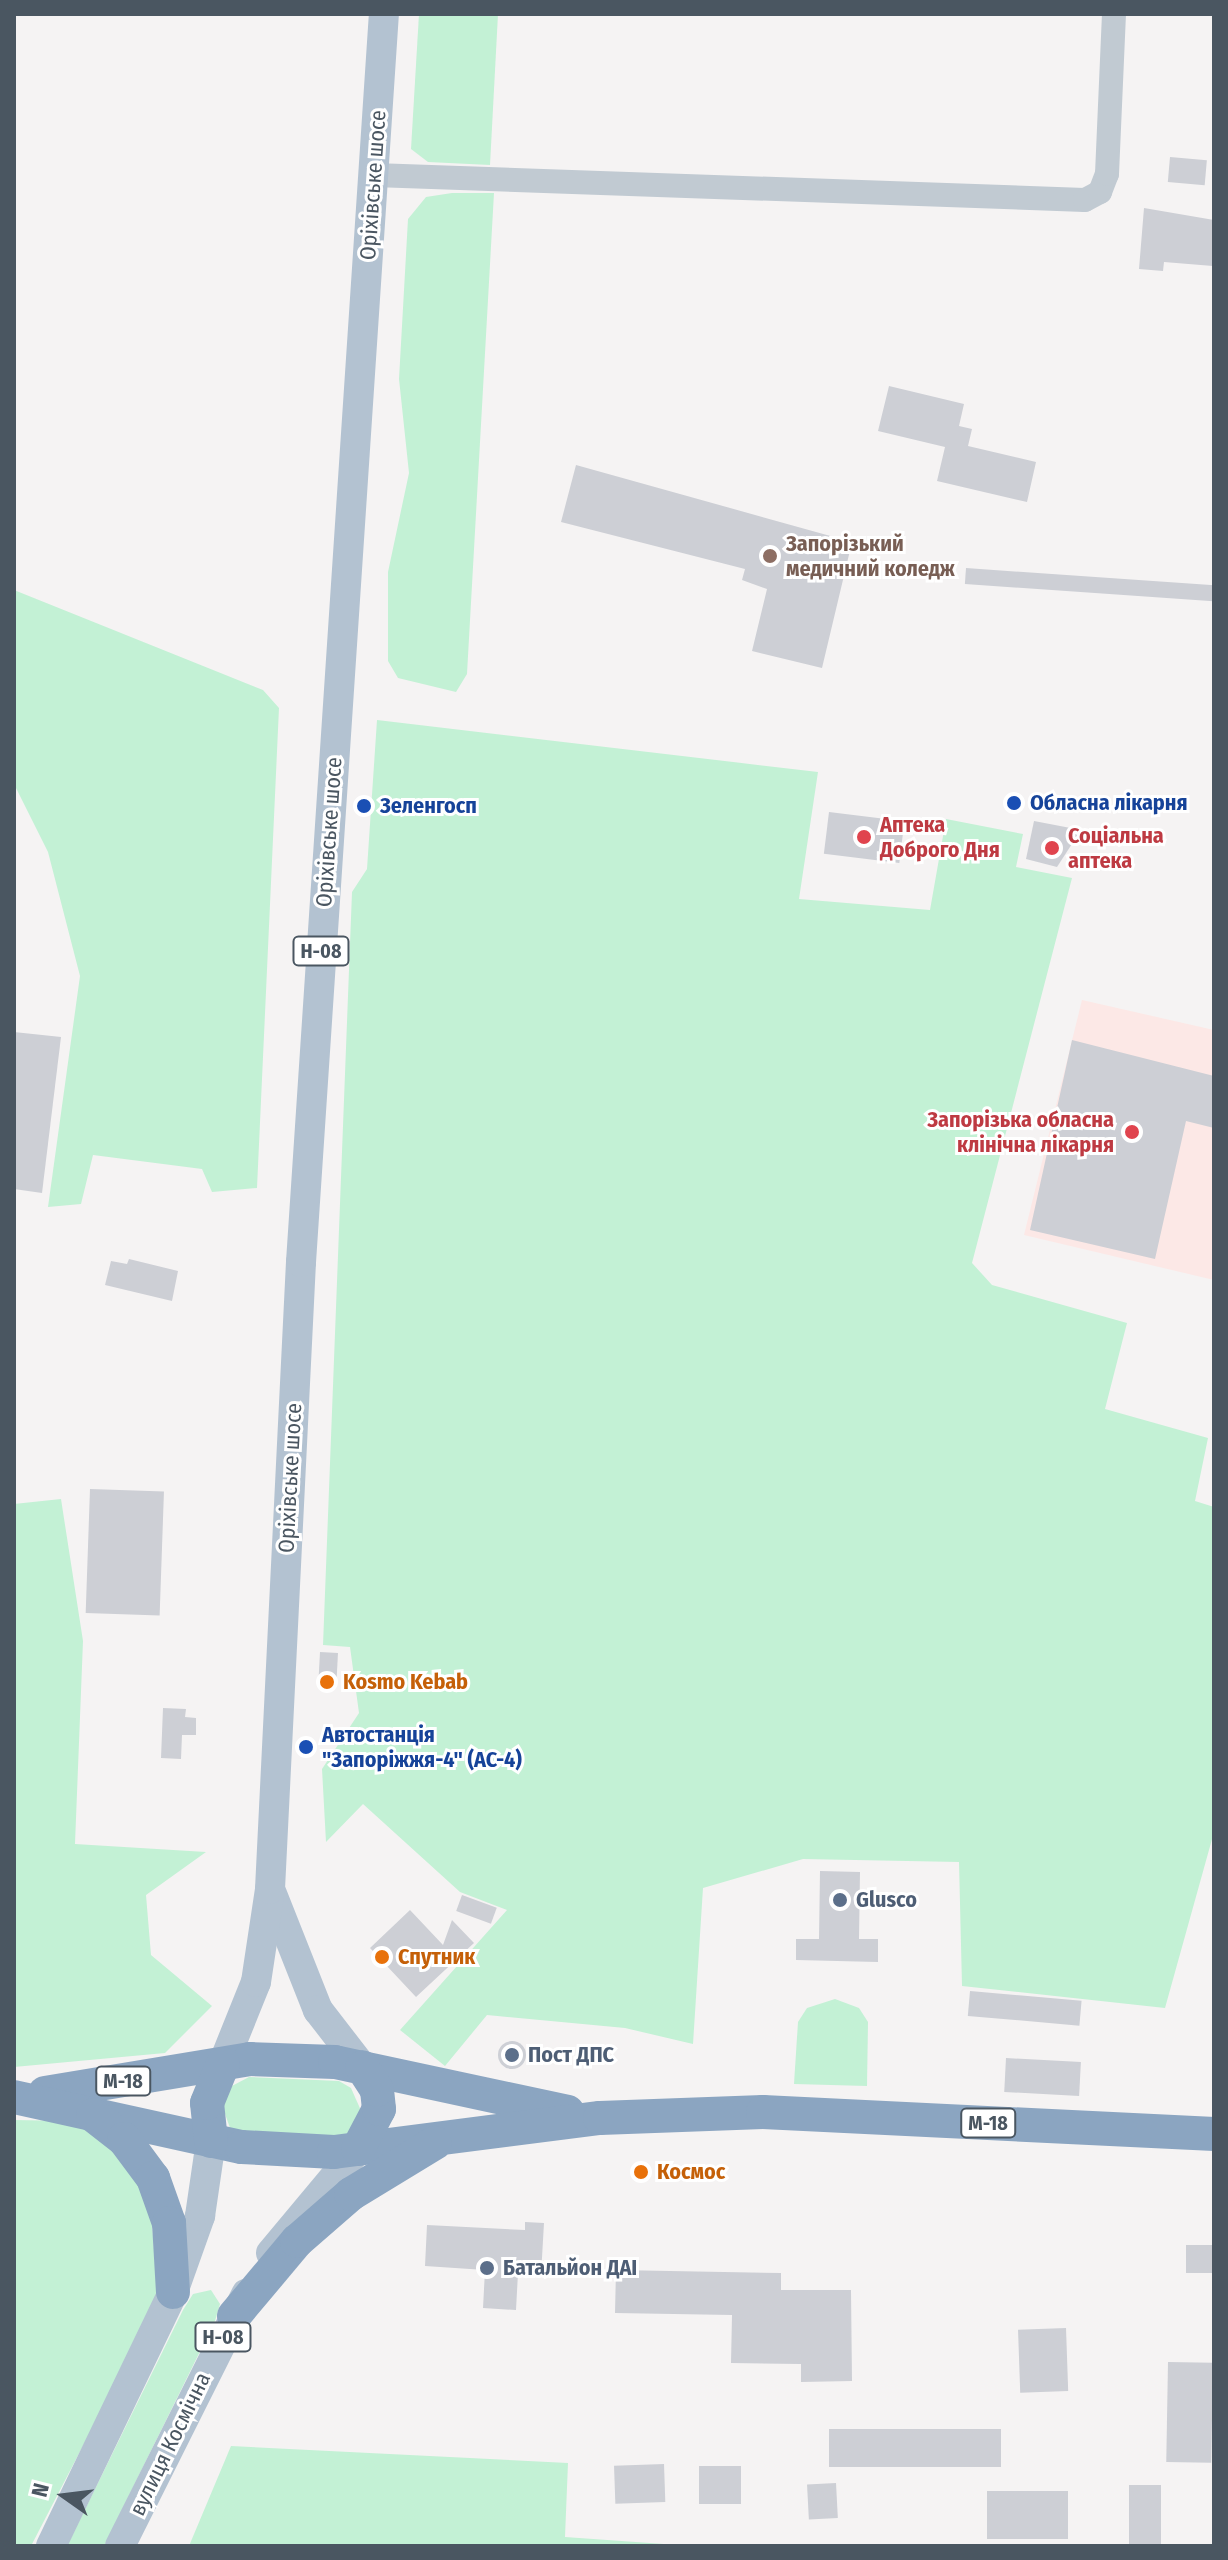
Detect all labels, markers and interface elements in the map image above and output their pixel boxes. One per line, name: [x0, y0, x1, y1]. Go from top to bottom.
street label: Оріхівське шосе: [355, 109, 391, 261]
place label: Запорізький медичний коледж: [786, 530, 955, 582]
marker: Запорізький медичний коледж: [761, 547, 779, 565]
street label: Оріхівське шосе: [311, 756, 347, 908]
place label: Обласна лікарня: [1030, 790, 1188, 816]
place label: Зеленгосп: [380, 793, 477, 819]
marker: Обласна лікарня: [1005, 794, 1023, 812]
marker: Зеленгосп: [355, 797, 373, 815]
place label: Аптека Доброго Дня: [880, 811, 1000, 862]
place label: Соціальна аптека: [1068, 822, 1164, 874]
marker: Аптека Доброго Дня: [855, 828, 873, 846]
marker: Соціальна аптека: [1043, 839, 1061, 857]
road number: Н-08: [291, 935, 351, 967]
place label: Запорізька обласна клінічна лікарня: [927, 1106, 1114, 1158]
marker: Запорізька обласна клінічна лікарня: [1121, 1121, 1143, 1143]
street label: Оріхівське шосе: [273, 1402, 307, 1554]
place label: Kosmo Kebab: [343, 1669, 468, 1695]
marker: Kosmo Kebab: [318, 1673, 336, 1691]
place label: Автостанція "Запоріжжя-4" (АС-4): [322, 1721, 522, 1772]
marker: Автостанція "Запоріжжя-4" (АС-4): [297, 1738, 315, 1756]
place label: Glusco: [856, 1887, 917, 1913]
marker: Glusco: [831, 1891, 849, 1909]
place label: Спутник: [398, 1944, 475, 1970]
marker: Спутник: [373, 1948, 391, 1966]
place label: Пост ДПС: [528, 2042, 614, 2068]
marker: Пост ДПС: [503, 2046, 521, 2064]
road number: М-18: [95, 2065, 151, 2097]
road number: М-18: [960, 2107, 1016, 2139]
place label: Космос: [657, 2159, 725, 2185]
marker: Космос: [632, 2163, 650, 2181]
place label: Батальйон ДАI: [503, 2255, 637, 2281]
marker: Батальйон ДАI: [478, 2259, 496, 2277]
road number: Н-08: [193, 2321, 253, 2353]
street label: вулиця Космічна: [124, 2368, 216, 2520]
north arrow: [24, 2456, 104, 2536]
text: N: [26, 2480, 55, 2500]

